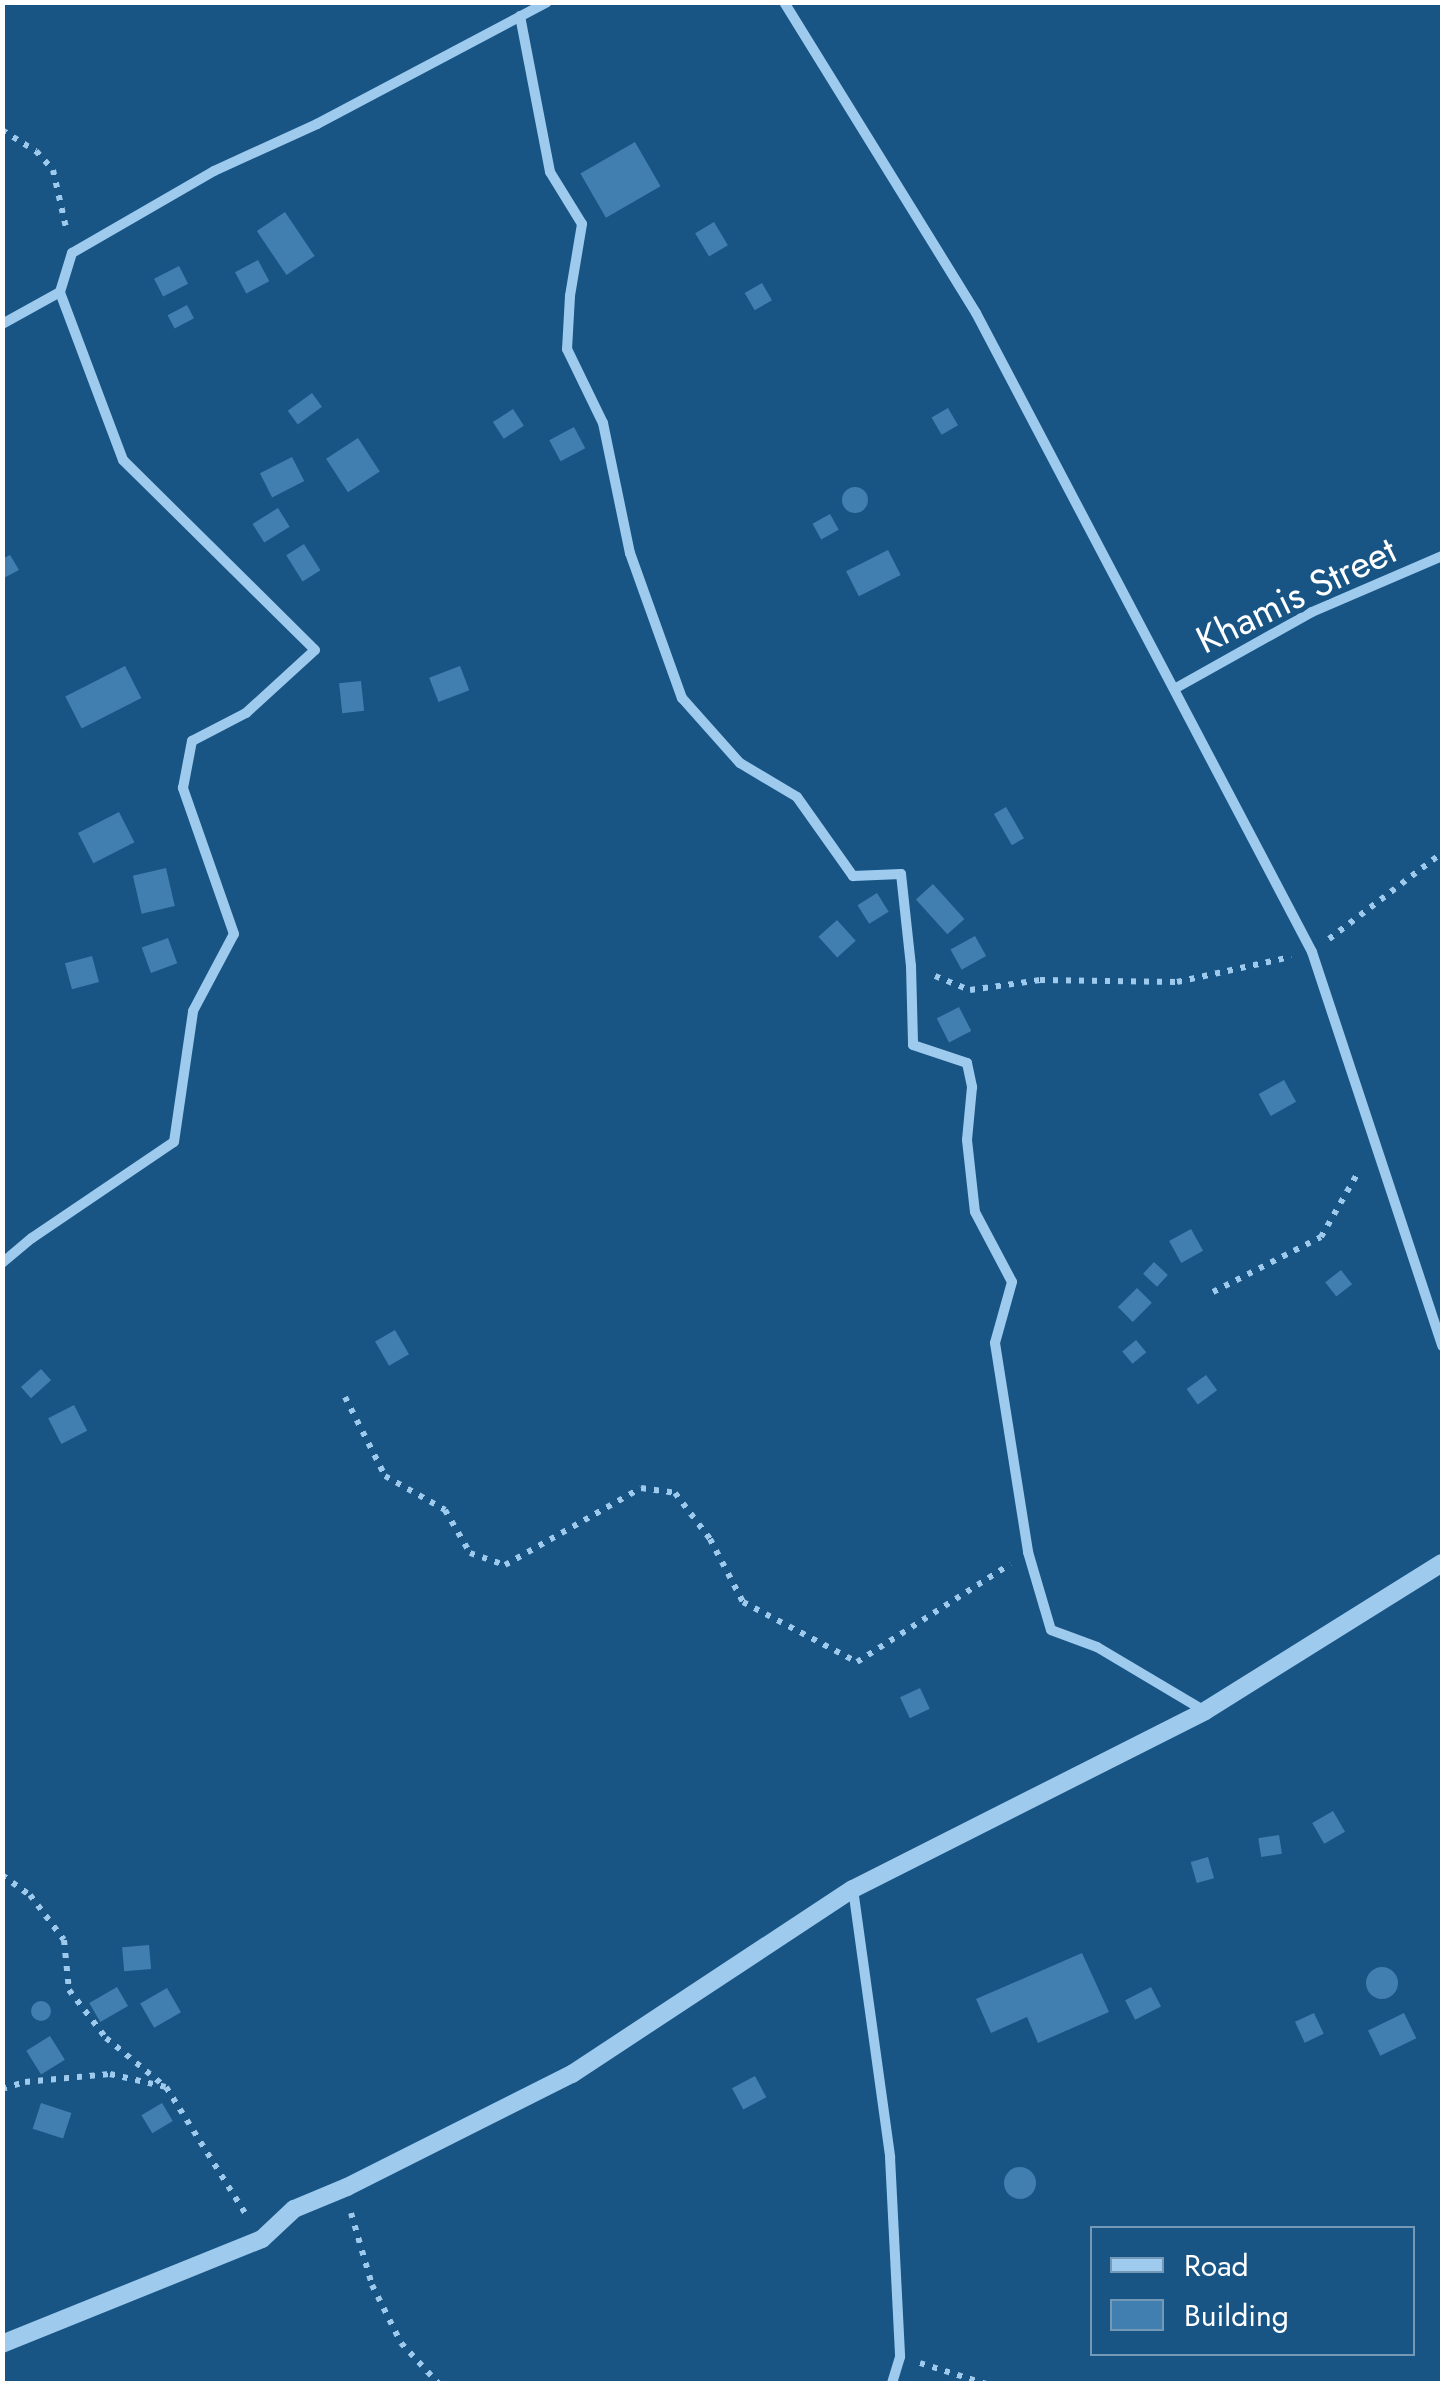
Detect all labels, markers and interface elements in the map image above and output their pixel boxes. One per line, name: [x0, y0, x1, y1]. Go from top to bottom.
street label: Khamis Street: [1189, 527, 1403, 663]
legend: [1090, 2226, 1415, 2356]
text: Road: [1184, 2244, 1249, 2287]
text: Building: [1184, 2294, 1289, 2337]

